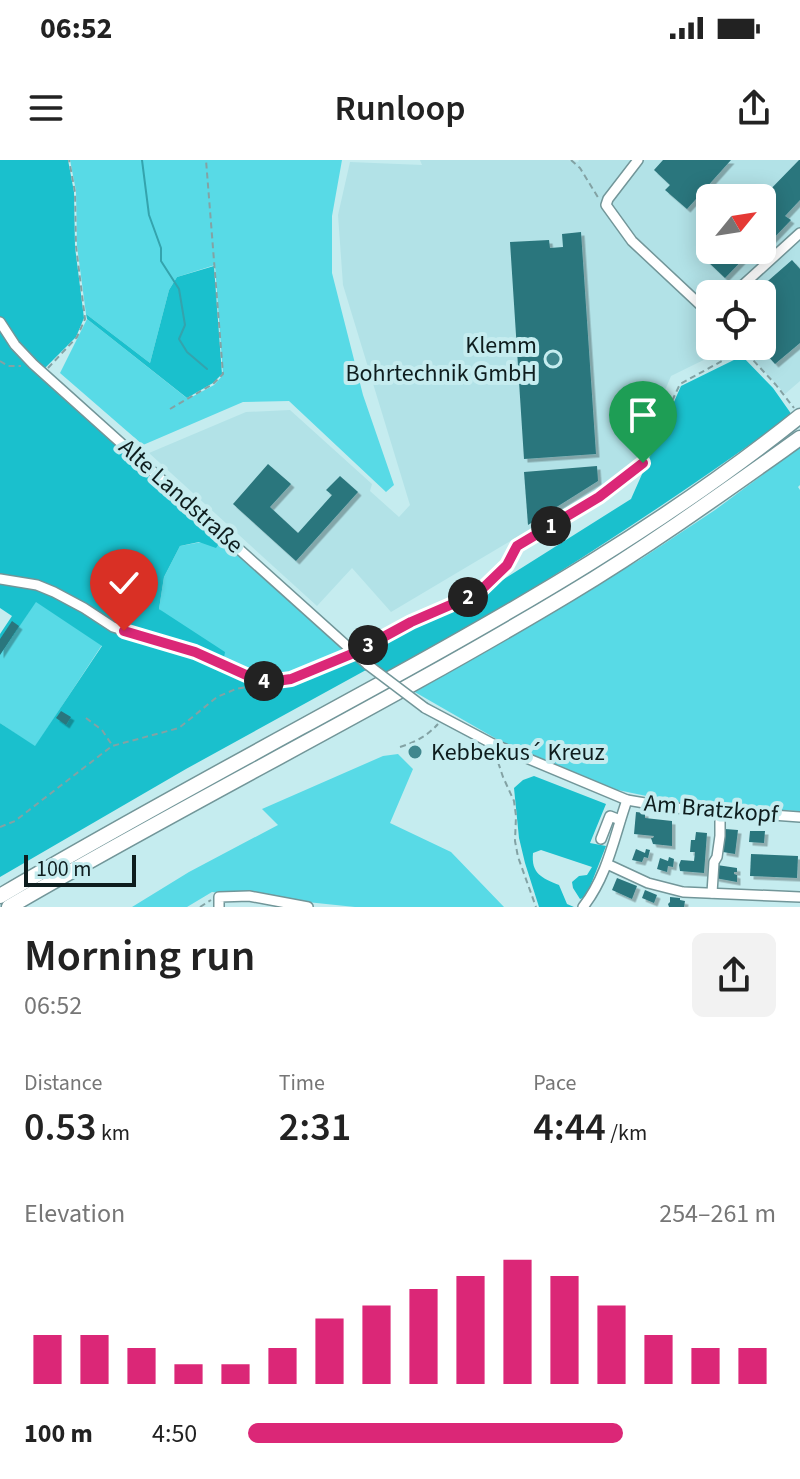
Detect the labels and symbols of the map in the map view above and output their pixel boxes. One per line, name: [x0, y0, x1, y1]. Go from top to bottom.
north arrow: [696, 184, 776, 264]
place label: Klemm Bohrtechnik GmbH: [345, 328, 537, 391]
marker: Klemm Bohrtechnik GmbH: [544, 350, 562, 368]
pin: [609, 381, 677, 463]
street label: Alte Landstraße: [111, 430, 251, 562]
pin: 1: [531, 506, 571, 546]
pin: [90, 549, 158, 631]
pin: 2: [448, 577, 488, 617]
pin: 3: [348, 625, 388, 665]
pin: 4: [244, 661, 284, 701]
place label: Kebbekus´ Kreuz: [431, 735, 605, 770]
marker: Kebbekus´ Kreuz: [406, 743, 424, 761]
street label: Am Bratzkopf: [643, 786, 780, 832]
scale bar: [24, 851, 136, 887]

